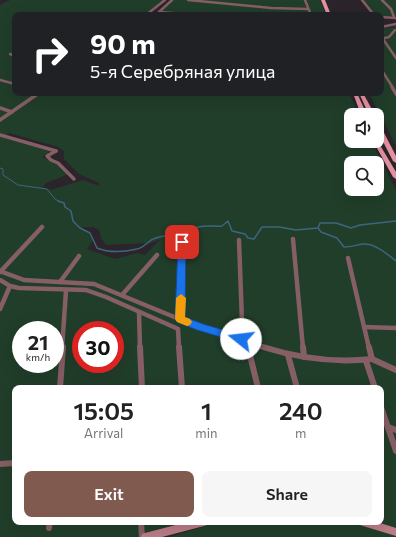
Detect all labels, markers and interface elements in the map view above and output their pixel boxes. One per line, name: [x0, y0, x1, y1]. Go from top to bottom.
text: 90 m: [90, 26, 156, 60]
icon: right: [24, 28, 76, 80]
text: 5-я Серебряная улица: [90, 60, 275, 82]
map controls: [344, 108, 384, 196]
button: sound: [344, 108, 384, 148]
button: search: [344, 156, 384, 196]
pin: [165, 225, 199, 259]
icon: arrive: [171, 231, 193, 253]
position arrow: [220, 318, 262, 360]
speed limit sign: 30: [72, 321, 124, 373]
text: 21: [28, 330, 48, 354]
text: km/h: [26, 351, 50, 363]
text: 15:05: [73, 396, 134, 425]
text: 1: [201, 396, 212, 425]
text: 240: [279, 396, 323, 425]
text: Arrival: [84, 425, 123, 441]
text: min: [195, 425, 217, 441]
text: m: [295, 425, 306, 441]
button: Exit: [24, 471, 194, 517]
button: Share: [202, 471, 372, 517]

